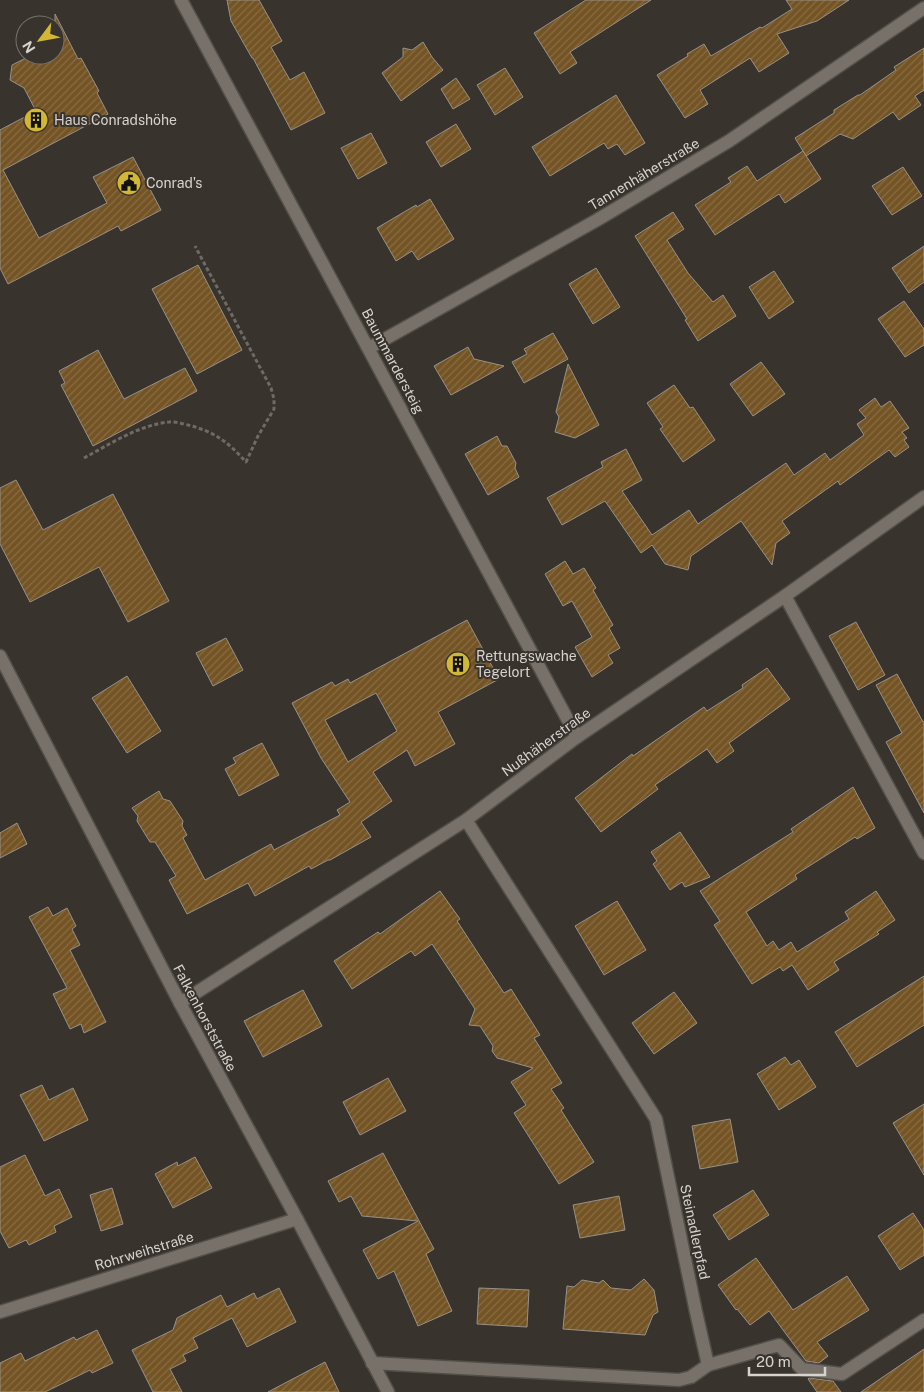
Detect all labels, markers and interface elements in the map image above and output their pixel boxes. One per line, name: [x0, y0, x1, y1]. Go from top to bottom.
north arrow: [15, 15, 65, 65]
text: N: [19, 38, 39, 56]
building icon: Haus Conradshöhe: [23, 107, 49, 133]
place label: Haus Conradshöhe: [54, 112, 177, 128]
street label: Tannenhäherstraße: [586, 135, 702, 213]
public building icon: Conrad's: [116, 170, 142, 196]
place label: Conrad's: [146, 175, 202, 191]
street label: Baummardersteig: [359, 306, 428, 416]
place label: Rettungswache Tegelort: [476, 648, 577, 680]
building icon: Rettungswache Tegelort: [445, 651, 471, 677]
street label: Nußhäherstraße: [499, 704, 594, 780]
street label: Falkenhorststraße: [170, 962, 240, 1074]
street label: Steinadlerpfad: [677, 1183, 713, 1281]
street label: Rohrweihstraße: [93, 1228, 195, 1274]
scale bar: [749, 1344, 825, 1376]
text: 20 m: [756, 1353, 791, 1370]

